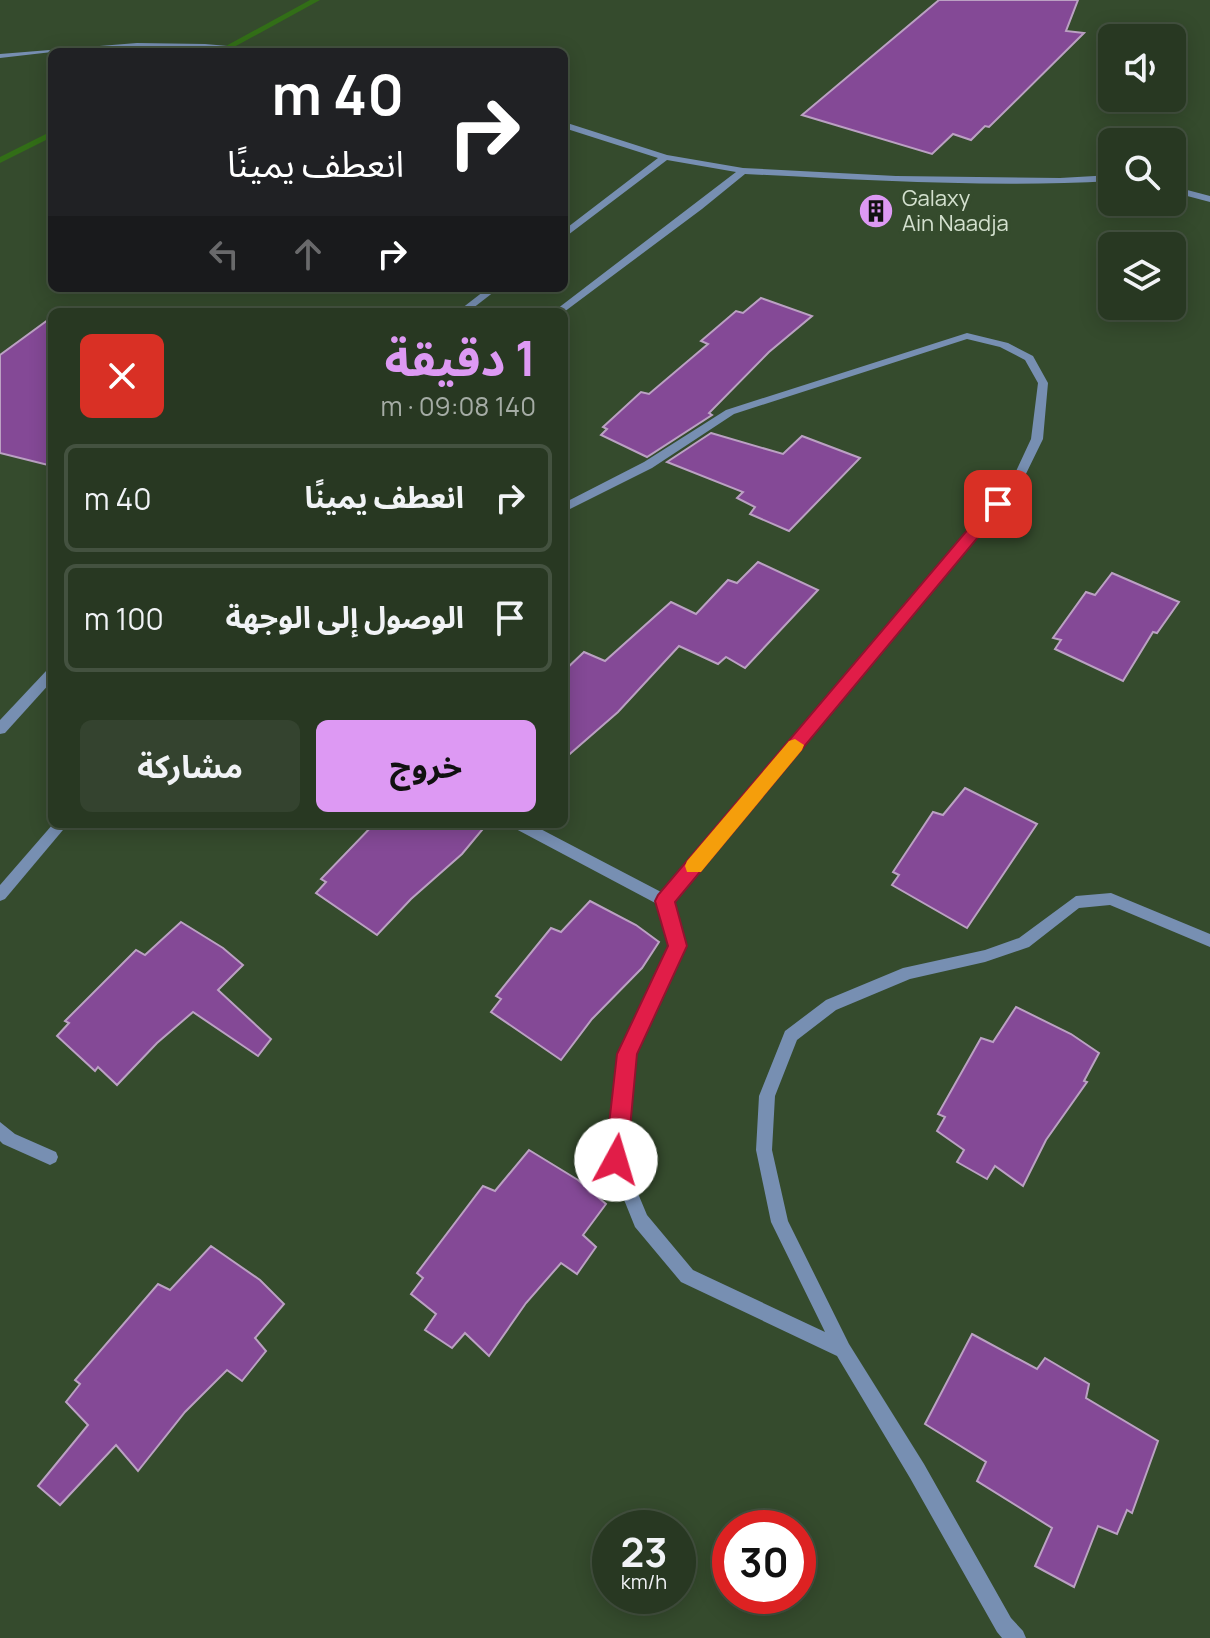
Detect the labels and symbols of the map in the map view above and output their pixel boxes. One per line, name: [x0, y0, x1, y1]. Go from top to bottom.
place label: Galaxy Ain Naadja: [902, 183, 1009, 238]
building icon: Galaxy Ain Naadja: [857, 192, 895, 230]
pin: [964, 470, 1032, 538]
position arrow: [574, 1118, 658, 1202]
speed limit sign: 30: [712, 1510, 816, 1614]

